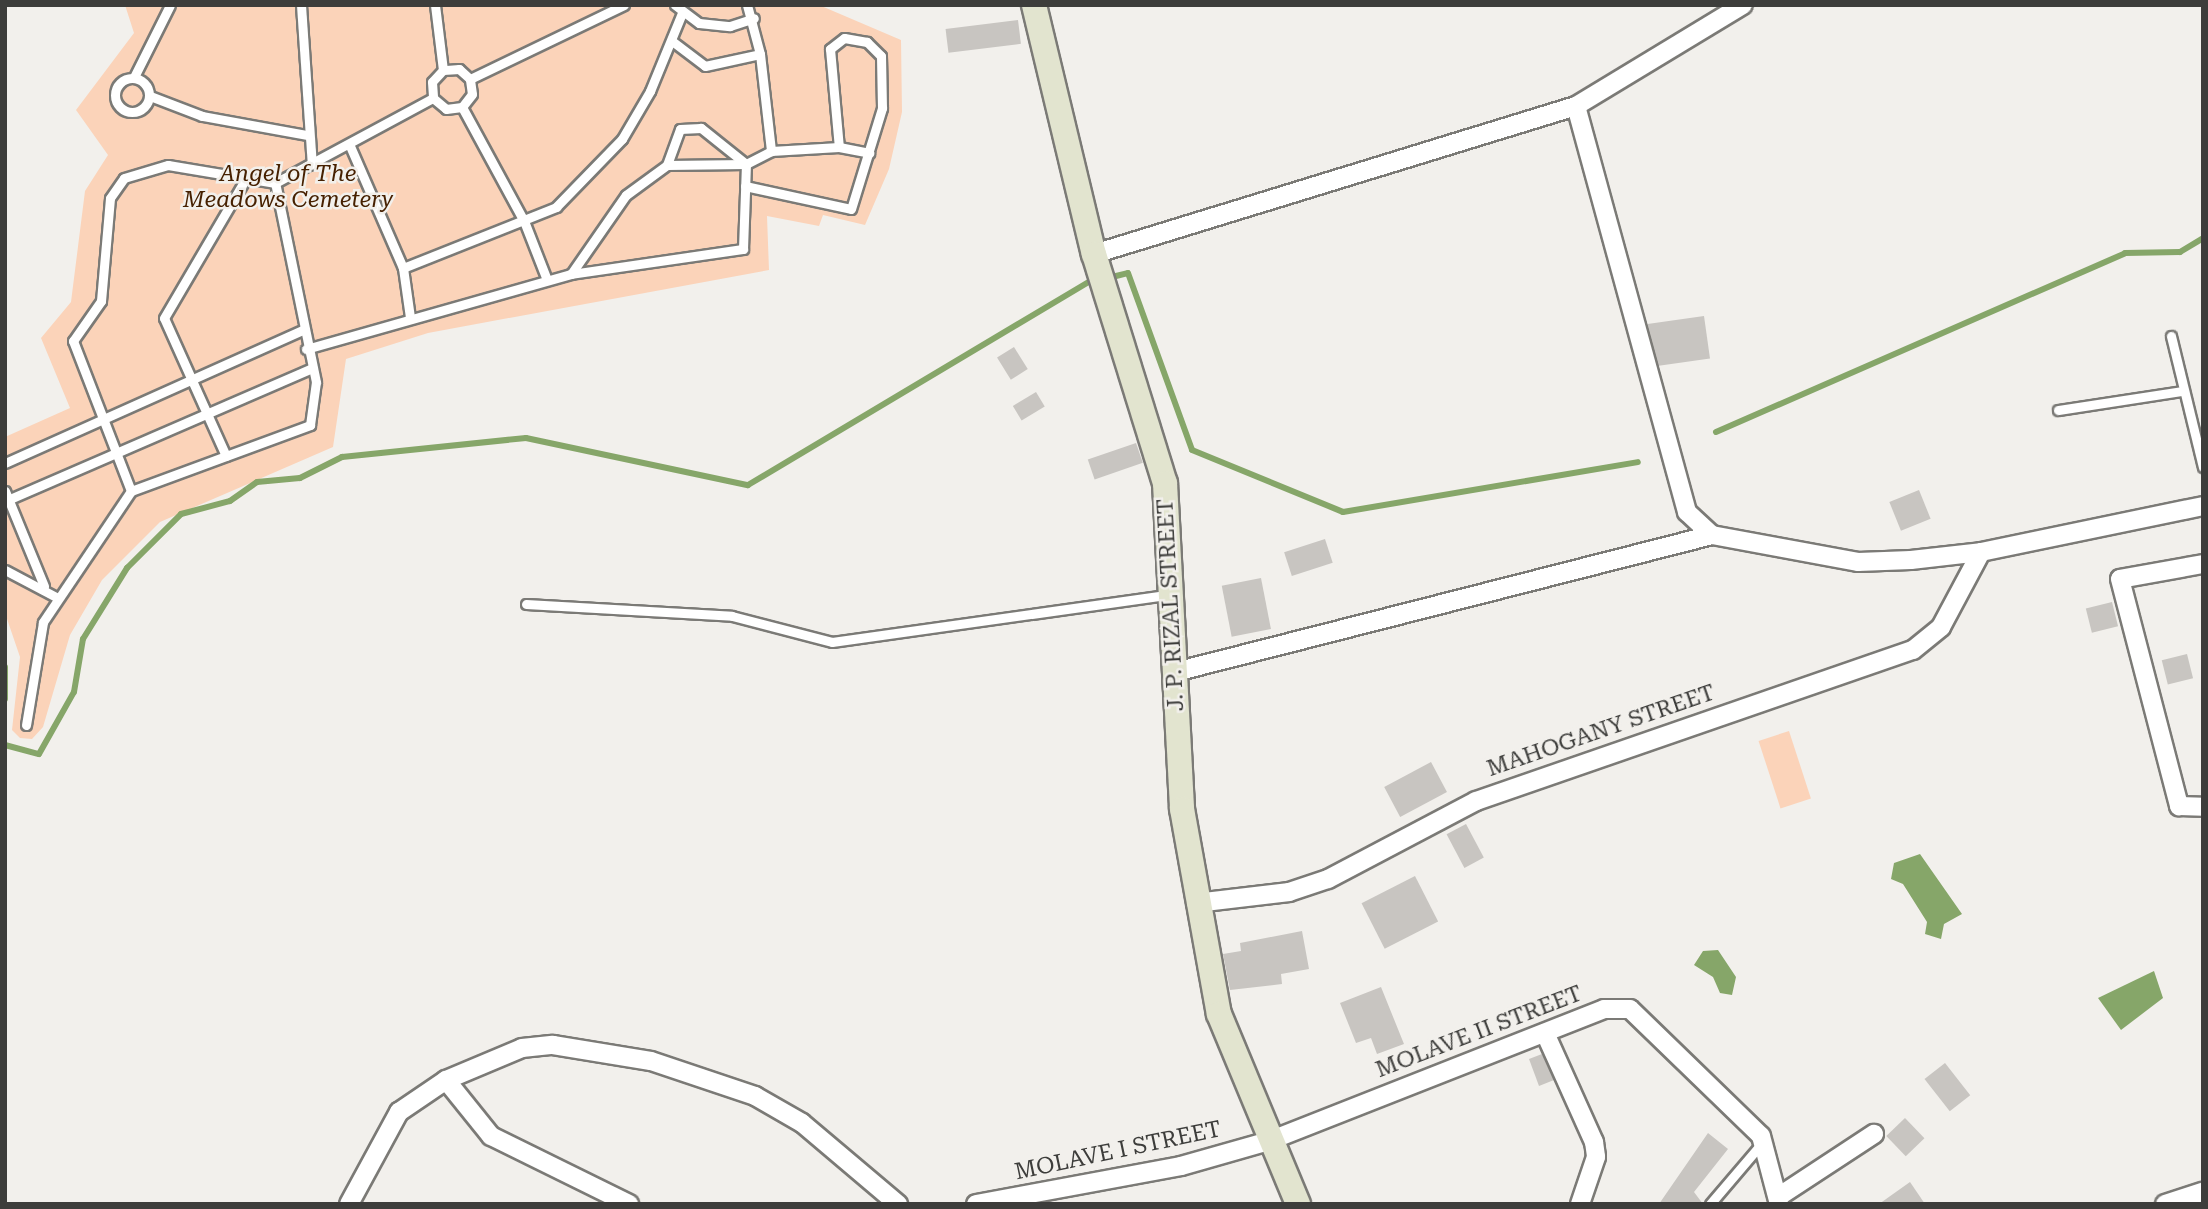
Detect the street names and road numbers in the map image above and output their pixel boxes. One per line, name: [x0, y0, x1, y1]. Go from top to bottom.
street label: J. P. RIZAL STREET: [1152, 498, 1190, 712]
street label: MAHOGANY STREET: [1483, 679, 1719, 783]
street label: MOLAVE II STREET: [1372, 980, 1586, 1084]
street label: MOLAVE I STREET: [1012, 1116, 1224, 1186]

